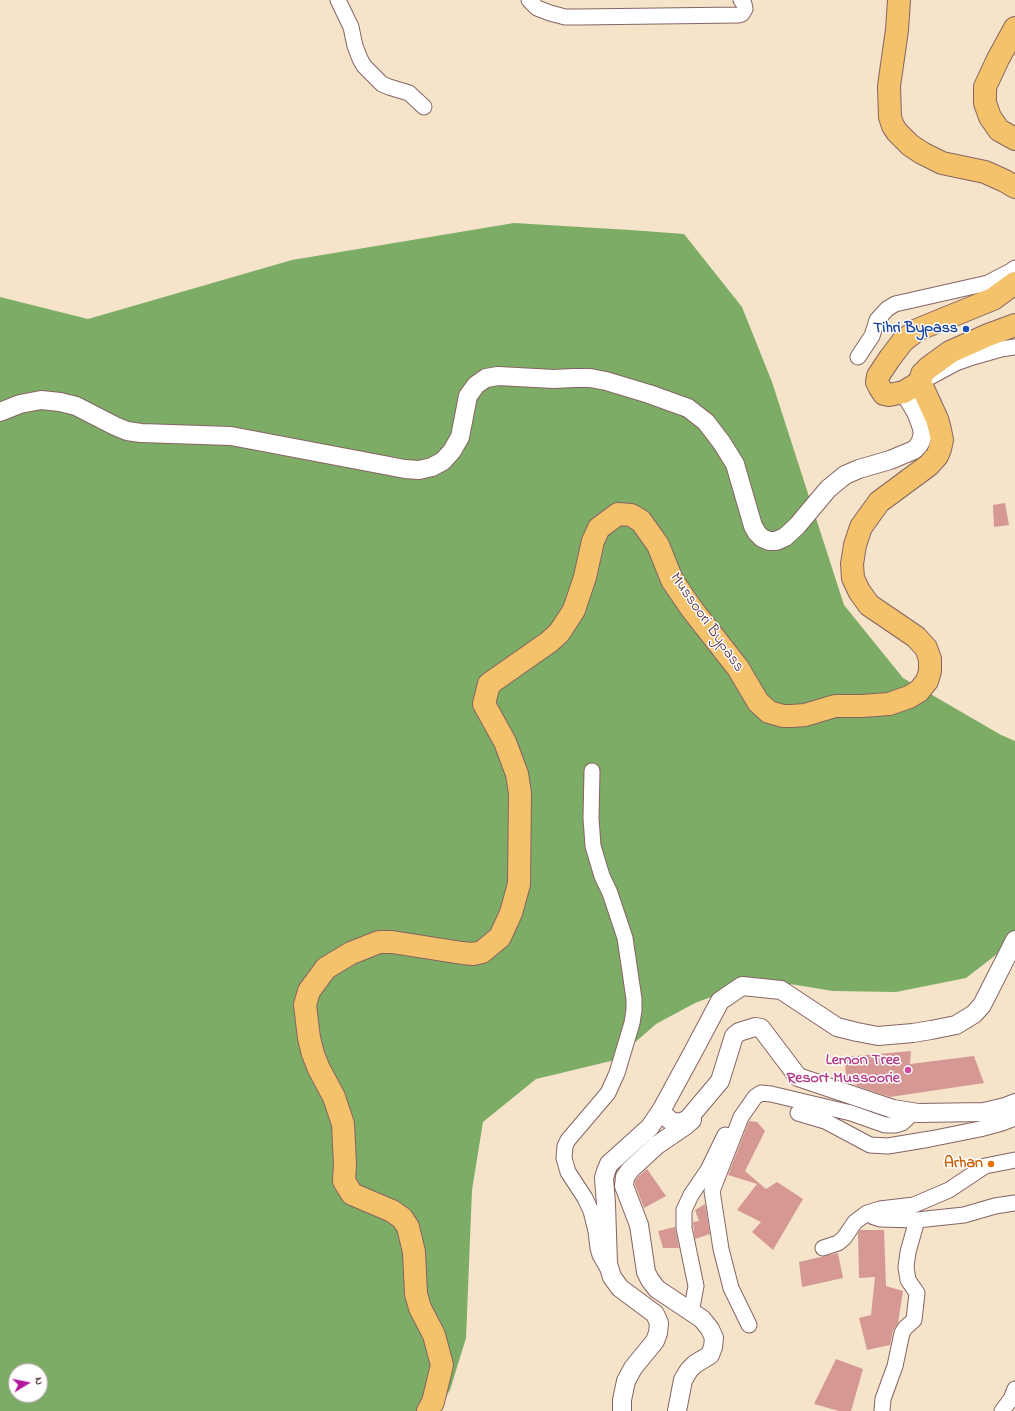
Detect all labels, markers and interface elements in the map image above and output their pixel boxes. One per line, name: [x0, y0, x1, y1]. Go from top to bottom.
place label: Tihri Bypass: [873, 319, 958, 339]
marker: Tihri Bypass: [961, 324, 971, 334]
street label: Mussoori Bypass: [665, 570, 747, 676]
place label: Lemon Tree Resort Mussoorie: [786, 1051, 900, 1089]
marker: Lemon Tree Resort Mussoorie: [903, 1065, 913, 1075]
place label: Arhan: [944, 1154, 983, 1174]
marker: Arhan: [986, 1159, 996, 1169]
north arrow: [8, 1363, 48, 1403]
text: N: [30, 1376, 47, 1386]

